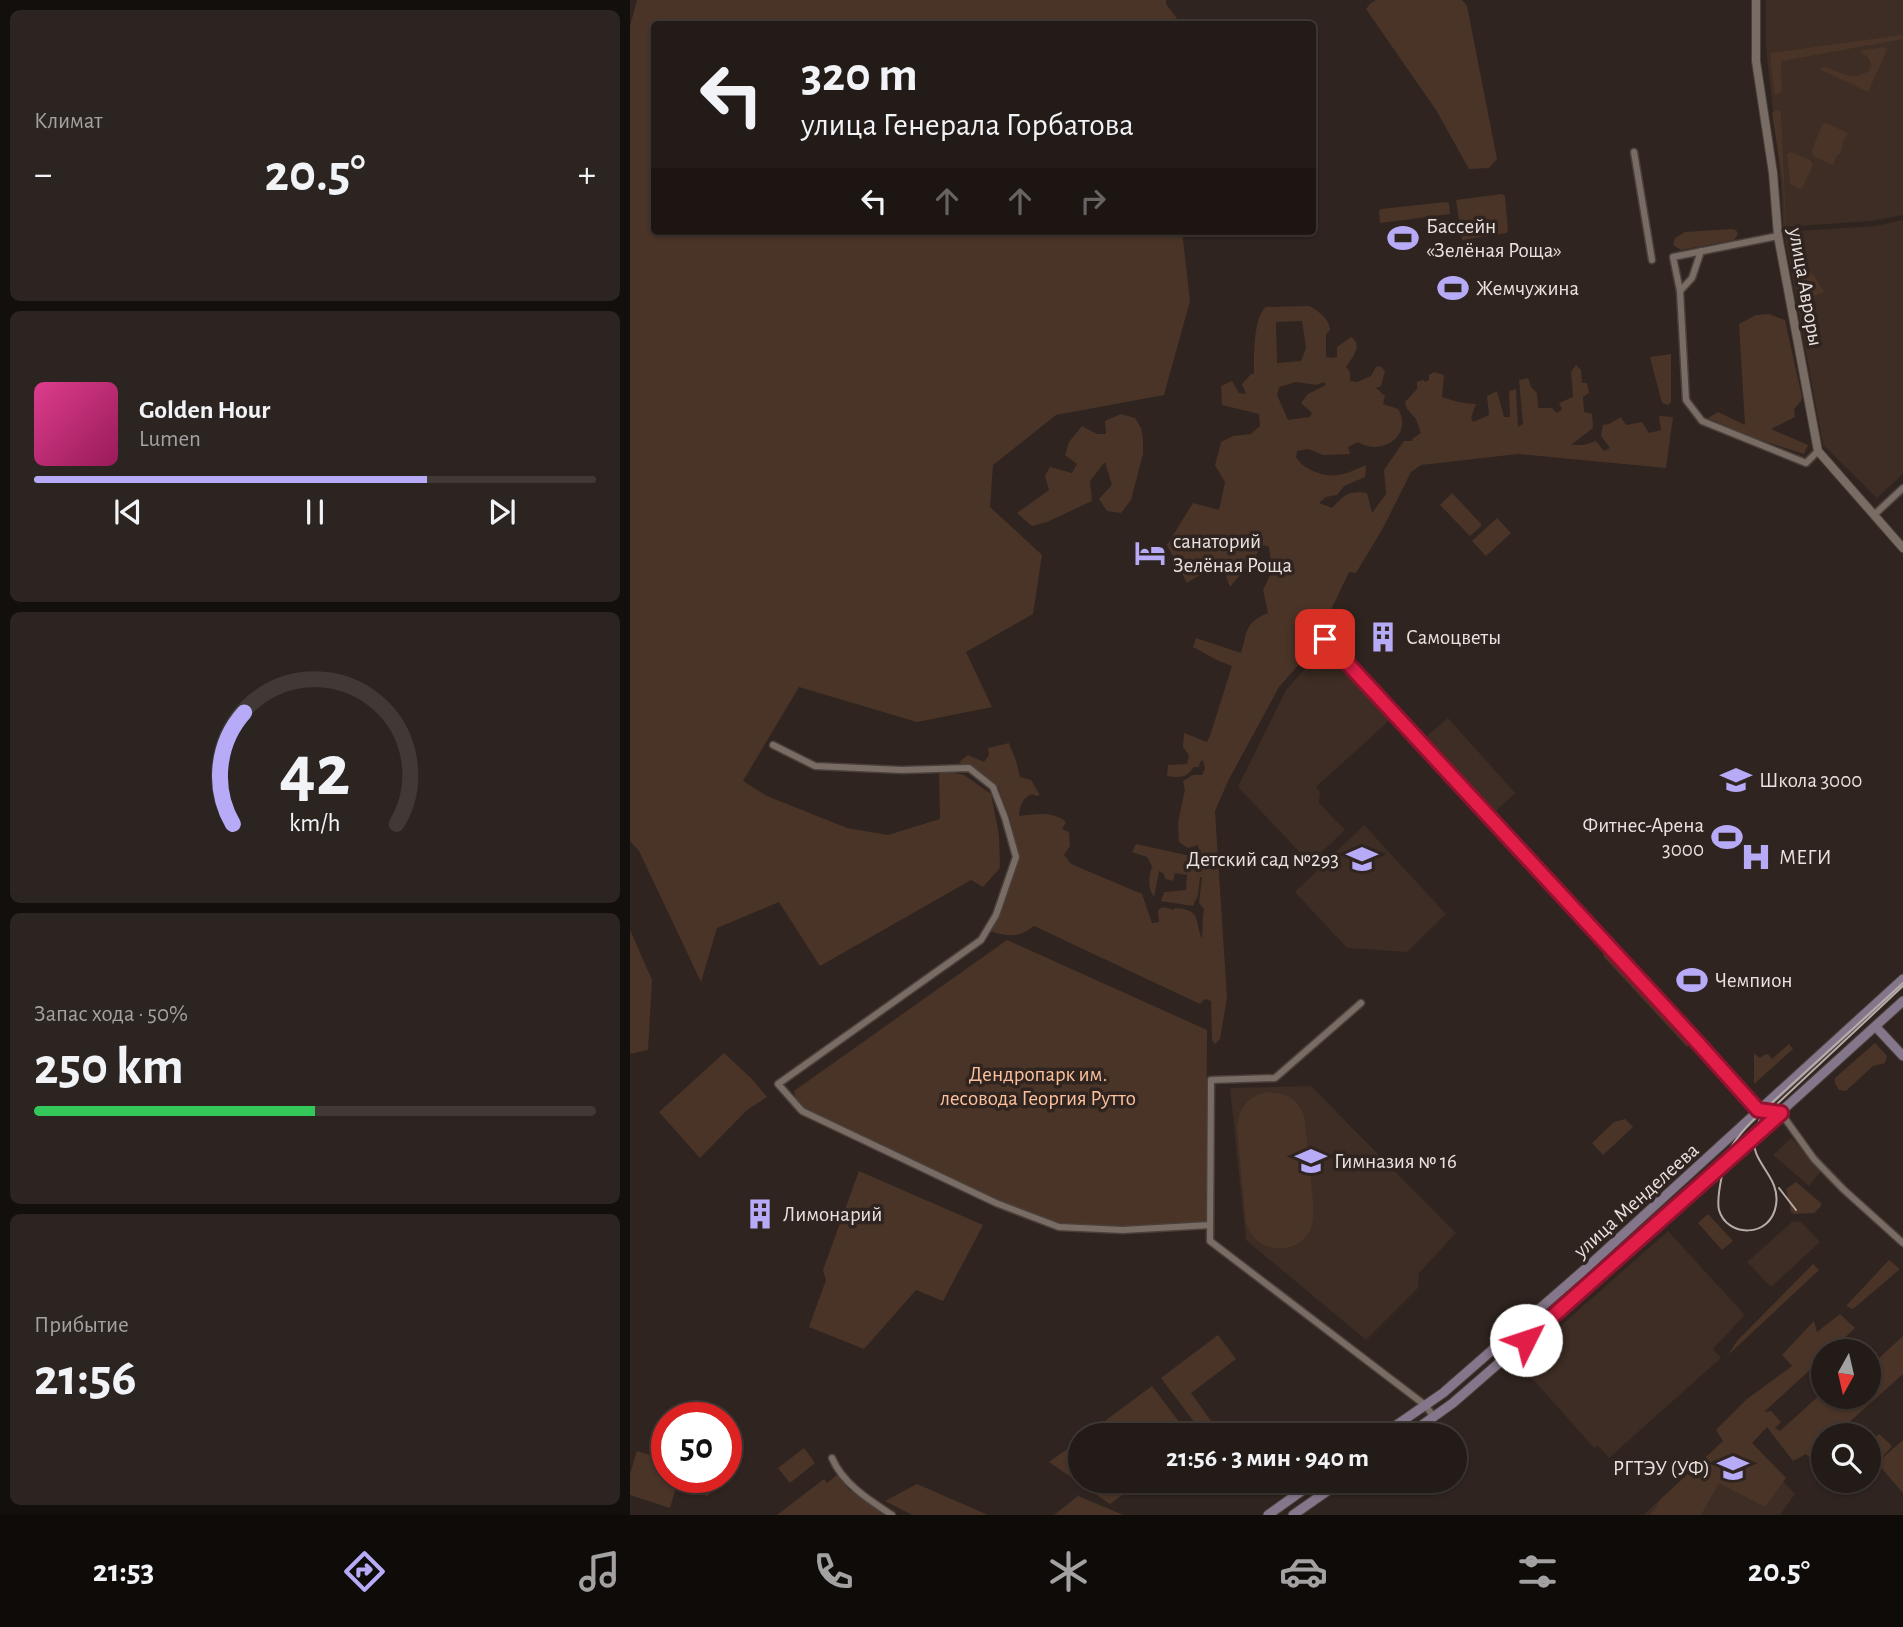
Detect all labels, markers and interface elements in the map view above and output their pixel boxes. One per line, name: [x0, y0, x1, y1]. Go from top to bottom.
icon: left: [686, 49, 777, 140]
text: 320 m: [801, 51, 918, 100]
text: улица Генерала Горбатова: [801, 109, 1134, 141]
text: Климат: [34, 110, 103, 133]
text: 20.5°: [264, 148, 366, 200]
text: −: [34, 156, 52, 194]
text: +: [578, 156, 596, 194]
icon: left: [855, 182, 893, 220]
icon: ahead: [928, 182, 966, 220]
icon: ahead: [1001, 182, 1039, 220]
icon: right: [1074, 182, 1112, 220]
place label: Бассейн «Зелёная Роща»: [1426, 216, 1562, 261]
sports icon: Бассейн «Зелёная Роща»: [1386, 221, 1420, 255]
street label: улица Авроры: [1785, 225, 1826, 348]
sports icon: Жемчужина: [1436, 271, 1470, 305]
place label: Жемчужина: [1476, 278, 1580, 299]
text: Golden Hour: [139, 397, 270, 423]
text: Lumen: [139, 428, 201, 451]
icon: previous: [109, 493, 147, 531]
icon: pause: [296, 493, 334, 531]
icon: next: [483, 493, 521, 531]
place label: санаторий Зелёная Роща: [1173, 531, 1292, 576]
hotel icon: санаторий Зелёная Роща: [1133, 536, 1167, 570]
pin: [1295, 609, 1355, 669]
icon: arrive: [1306, 620, 1344, 658]
building icon: Самоцветы: [1366, 620, 1400, 654]
place label: Самоцветы: [1406, 627, 1501, 648]
text: 42: [280, 736, 350, 809]
school or university icon: Школа 3000: [1719, 763, 1753, 797]
place label: Школа 3000: [1759, 770, 1862, 791]
text: km/h: [289, 810, 341, 835]
place label: Фитнес-Арена 3000: [1583, 815, 1704, 860]
sports icon: Фитнес-Арена 3000: [1710, 820, 1744, 854]
hospital icon: МЕГИ: [1739, 840, 1773, 874]
school or university icon: Детский сад №293: [1345, 842, 1379, 876]
place label: МЕГИ: [1779, 847, 1832, 868]
place label: Детский сад №293: [1187, 849, 1339, 870]
sports icon: Чемпион: [1675, 963, 1709, 997]
place label: Чемпион: [1715, 970, 1792, 991]
text: Запас хода · 50%: [34, 1003, 188, 1026]
text: 250 km: [34, 1041, 184, 1093]
park label: Дендропарк им. лесовода Георгия Рутто: [940, 1064, 1136, 1109]
street label: улица Менделеева: [1569, 1139, 1703, 1262]
school or university icon: Гимназия № 16: [1294, 1144, 1328, 1178]
place label: Гимназия № 16: [1334, 1151, 1457, 1172]
building icon: Лимонарий: [743, 1197, 777, 1231]
place label: Лимонарий: [783, 1204, 882, 1225]
position arrow: [1489, 1303, 1563, 1377]
text: Прибытие: [34, 1314, 129, 1337]
north arrow: [1811, 1339, 1881, 1409]
map controls: [1811, 1339, 1881, 1493]
text: 21:56: [34, 1352, 137, 1404]
speed limit sign: 50: [651, 1402, 742, 1493]
button: search: [1811, 1423, 1881, 1493]
text: 21:56 · 3 мин · 940 m: [1166, 1445, 1369, 1471]
school or university icon: РГТЭУ (УФ): [1716, 1451, 1750, 1485]
place label: РГТЭУ (УФ): [1613, 1458, 1710, 1479]
icon: directions: [340, 1547, 389, 1596]
icon: music: [575, 1547, 624, 1596]
icon: phone: [809, 1547, 858, 1596]
icon: climate: [1044, 1547, 1093, 1596]
icon: car: [1279, 1547, 1328, 1596]
icon: filters: [1513, 1547, 1562, 1596]
text: 21:53: [93, 1555, 154, 1587]
text: 20.5°: [1748, 1555, 1810, 1587]

